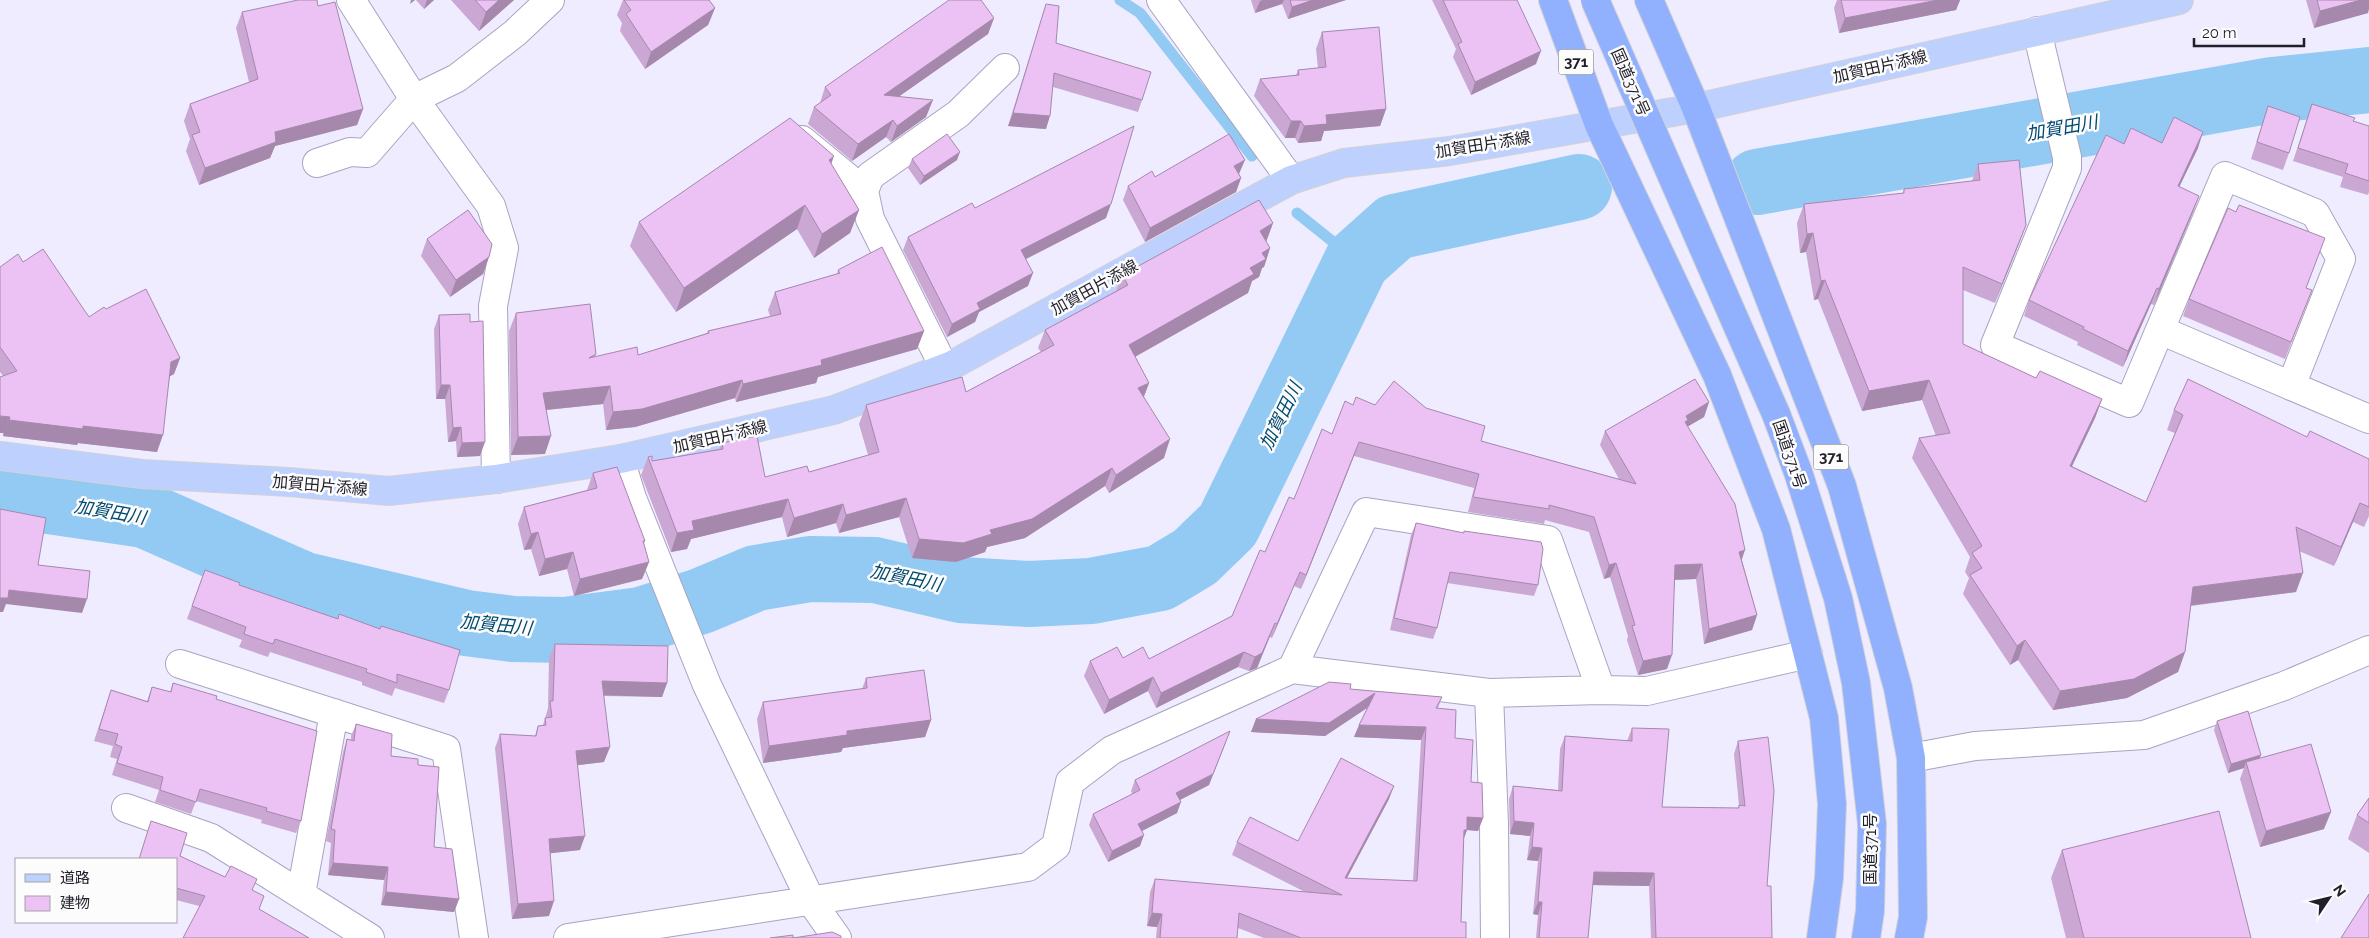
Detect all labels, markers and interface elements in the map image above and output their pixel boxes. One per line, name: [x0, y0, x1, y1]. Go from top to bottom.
scale bar: [2194, 15, 2304, 47]
text: 20 m: [2202, 24, 2237, 42]
street label: 国道371号: [1607, 46, 1654, 119]
street label: 加賀田片添線: [1831, 46, 1929, 87]
road number: 371: [1558, 50, 1594, 74]
water label: 加賀田川: [2025, 111, 2101, 144]
street label: 加賀田片添線: [1434, 128, 1532, 161]
street label: 加賀田片添線: [1048, 256, 1141, 319]
water label: 加賀田川: [1255, 377, 1307, 453]
street label: 加賀田片添線: [671, 416, 769, 457]
street label: 国道371号: [1769, 417, 1810, 491]
road number: 371: [1814, 444, 1848, 470]
street label: 加賀田片添線: [271, 472, 369, 499]
water label: 加賀田川: [73, 495, 149, 528]
water label: 加賀田川: [869, 560, 945, 596]
water label: 加賀田川: [459, 610, 535, 639]
street label: 国道371号: [1861, 813, 1880, 885]
legend: [15, 858, 178, 923]
text: 道路: [60, 869, 90, 887]
north arrow: [2304, 873, 2354, 923]
text: N: [2330, 882, 2349, 900]
text: 建物: [60, 894, 90, 912]

